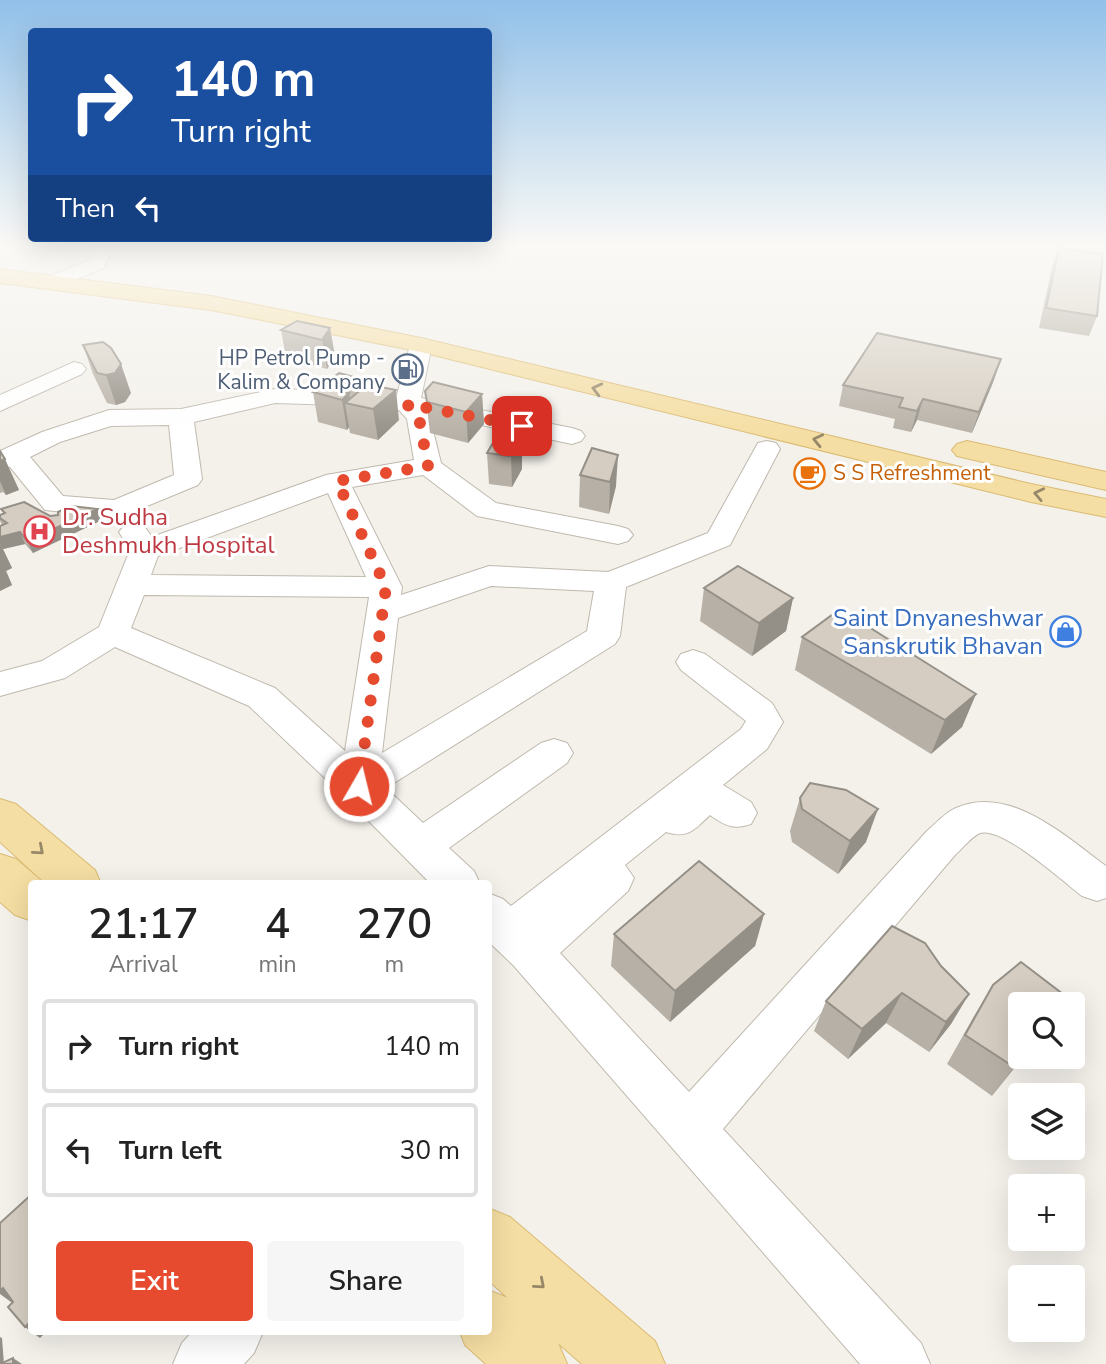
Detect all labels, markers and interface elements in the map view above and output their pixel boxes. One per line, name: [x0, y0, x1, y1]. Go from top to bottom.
text: 140 m: [171, 46, 315, 113]
icon: right: [56, 56, 147, 147]
text: Turn right: [171, 110, 311, 153]
icon: left: [129, 189, 167, 227]
text: Then: [56, 191, 115, 226]
place label: HP Petrol Pump - Kalim & Company: [217, 344, 385, 396]
fuel station icon: HP Petrol Pump - Kalim & Company: [391, 353, 425, 387]
one-way arrow: [591, 383, 603, 397]
pin: [492, 396, 552, 456]
icon: arrive: [503, 407, 541, 445]
one-way arrow: [812, 434, 824, 449]
cafe icon: S S Refreshment: [793, 456, 827, 490]
place label: S S Refreshment: [833, 459, 991, 487]
one-way arrow: [1033, 488, 1045, 503]
place label: Dr. Sudha Deshmukh Hospital: [62, 501, 275, 561]
hospital icon: Dr. Sudha Deshmukh Hospital: [22, 514, 56, 548]
place label: Saint Dnyaneshwar Sanskrutik Bhavan: [833, 602, 1043, 662]
shop icon: Saint Dnyaneshwar Sanskrutik Bhavan: [1049, 615, 1083, 649]
position arrow: [322, 749, 396, 823]
one-way arrow: [31, 842, 44, 854]
text: 21:17: [88, 896, 199, 953]
text: 4: [265, 896, 290, 953]
text: 270: [356, 896, 432, 953]
text: Arrival: [109, 949, 178, 980]
text: min: [259, 949, 297, 980]
text: m: [384, 949, 404, 980]
map controls: [1008, 992, 1085, 1342]
button: search: [1008, 992, 1085, 1069]
icon: right: [60, 1027, 98, 1065]
text: Turn right: [119, 1029, 238, 1064]
text: 140 m: [384, 1029, 460, 1064]
button: layers: [1008, 1083, 1085, 1160]
icon: left: [60, 1131, 98, 1169]
text: Turn left: [119, 1133, 222, 1168]
text: 30 m: [400, 1133, 460, 1168]
button: +: [1008, 1174, 1085, 1251]
button: Exit: [56, 1241, 253, 1321]
button: Share: [267, 1241, 464, 1321]
button: −: [1008, 1265, 1085, 1342]
one-way arrow: [532, 1276, 545, 1288]

